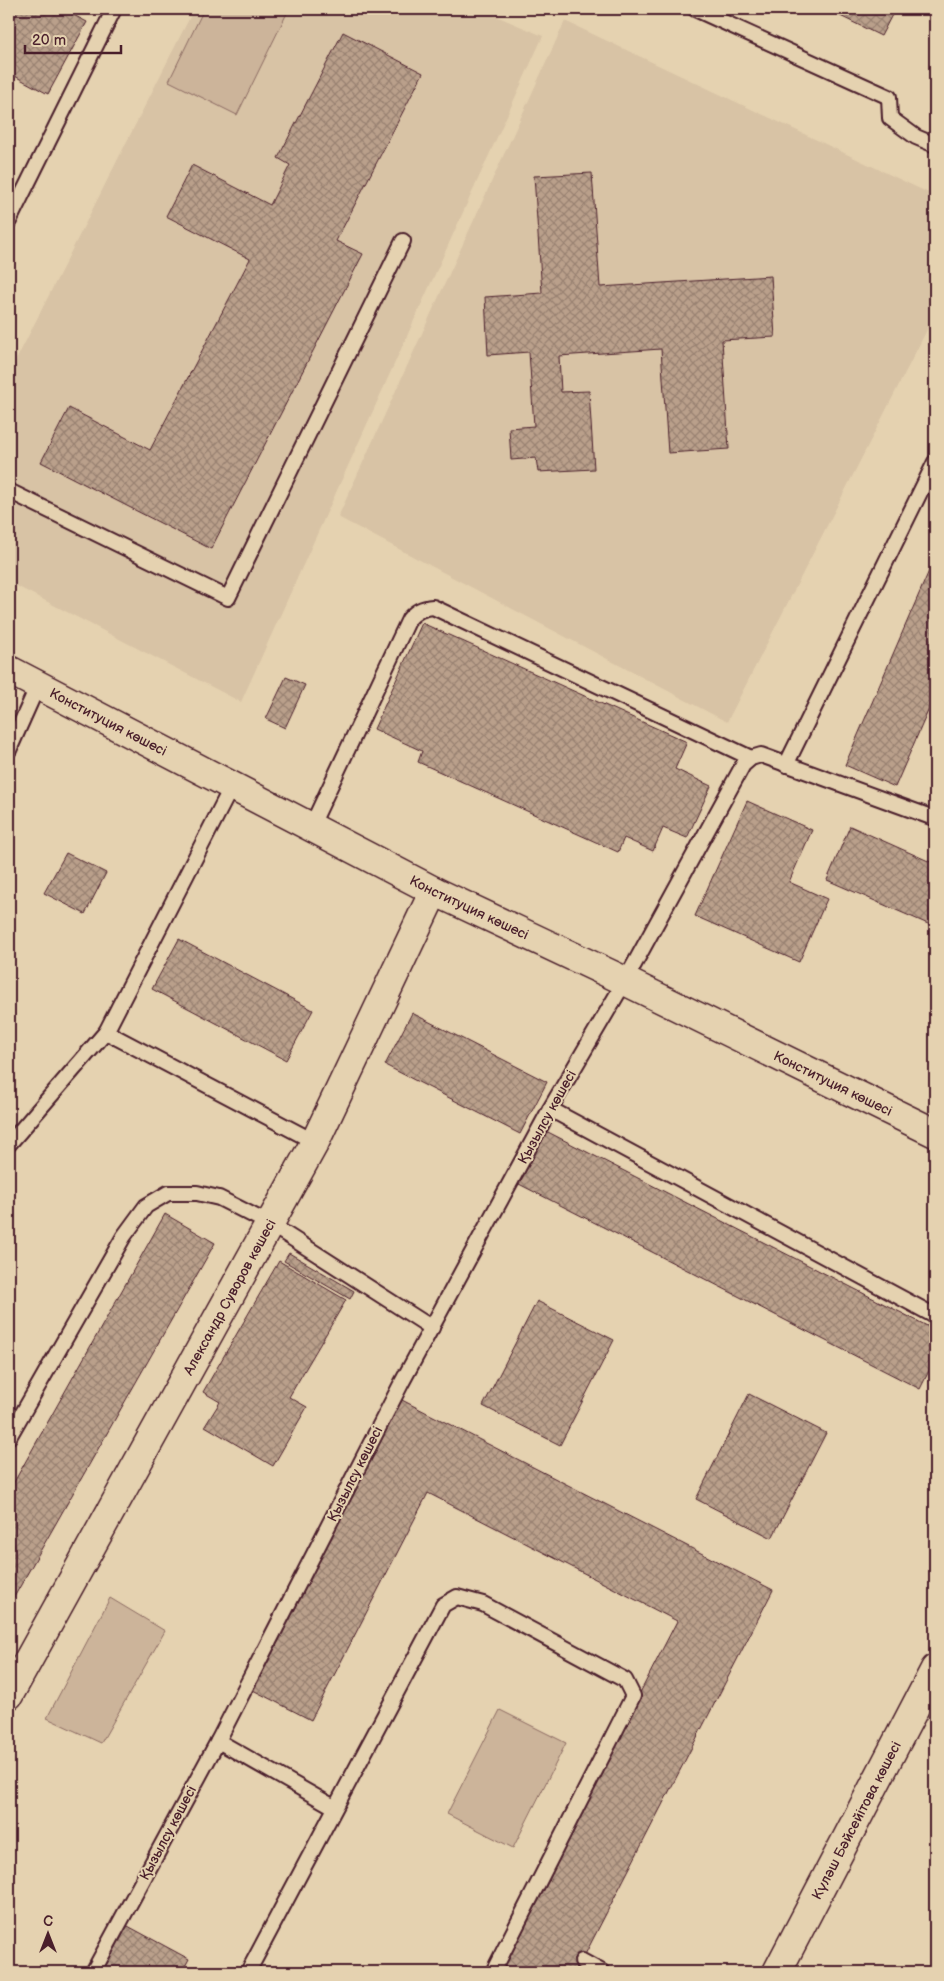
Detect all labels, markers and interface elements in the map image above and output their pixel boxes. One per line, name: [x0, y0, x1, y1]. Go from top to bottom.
scale bar: [25, 22, 121, 54]
text: 20 m: [32, 31, 66, 50]
street label: Конституция көшесі: [47, 684, 170, 759]
street label: Конституция көшесі: [407, 871, 532, 943]
street label: Конституция көшесі: [771, 1047, 895, 1119]
street label: Қызылсу көшесі: [514, 1067, 580, 1167]
street label: Александр Суворов көшесі: [179, 1216, 279, 1379]
street label: Қызылсу көшесі: [324, 1423, 386, 1525]
street label: Күләш Бәйсейітова көшесі: [808, 1738, 904, 1902]
street label: Қызылсу көшесі: [136, 1783, 200, 1883]
north arrow: [22, 1908, 72, 1958]
text: С: [43, 1913, 53, 1930]

